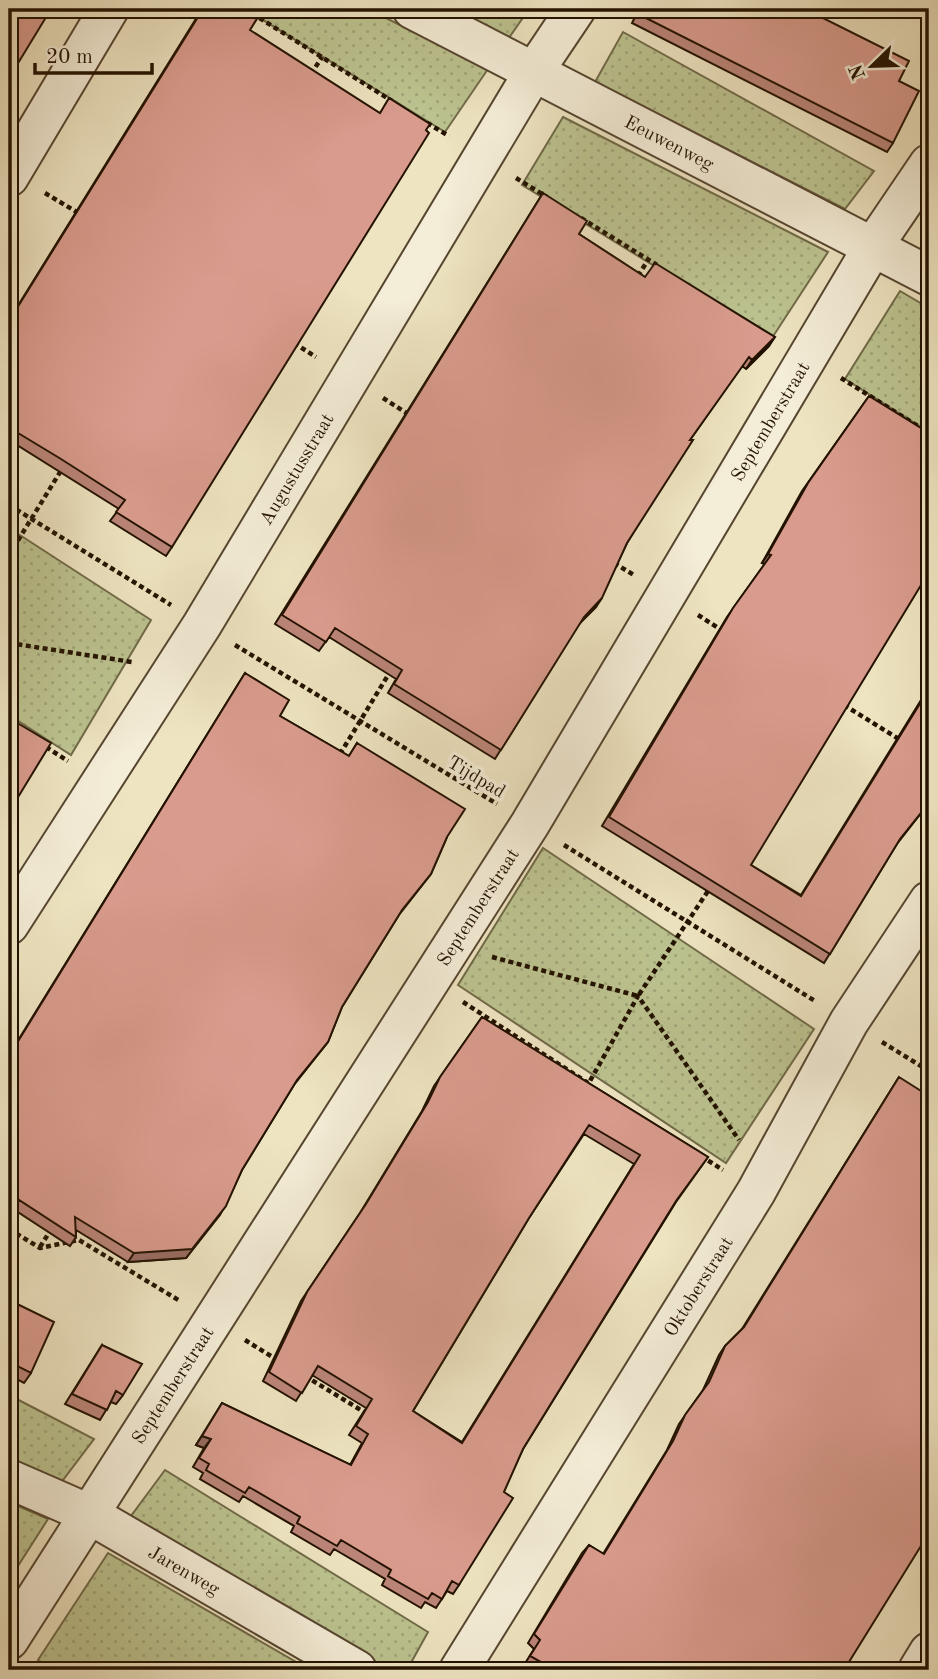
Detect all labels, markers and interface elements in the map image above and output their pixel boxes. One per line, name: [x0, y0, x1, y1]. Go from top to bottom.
scale bar: [35, 32, 152, 76]
north arrow: [836, 32, 906, 102]
text: 20 m: [46, 47, 93, 68]
text: N: [847, 61, 870, 82]
street label: Eeuwenweg: [621, 113, 717, 175]
street label: Septemberstraat: [729, 359, 814, 485]
street label: Augustusstraat: [257, 411, 339, 529]
street label: Tijdpad: [443, 754, 508, 803]
street label: Septemberstraat: [435, 846, 524, 970]
street label: Oktoberstraat: [662, 1234, 738, 1341]
street label: Septemberstraat: [130, 1324, 219, 1448]
street label: Jarenweg: [144, 1544, 223, 1600]

